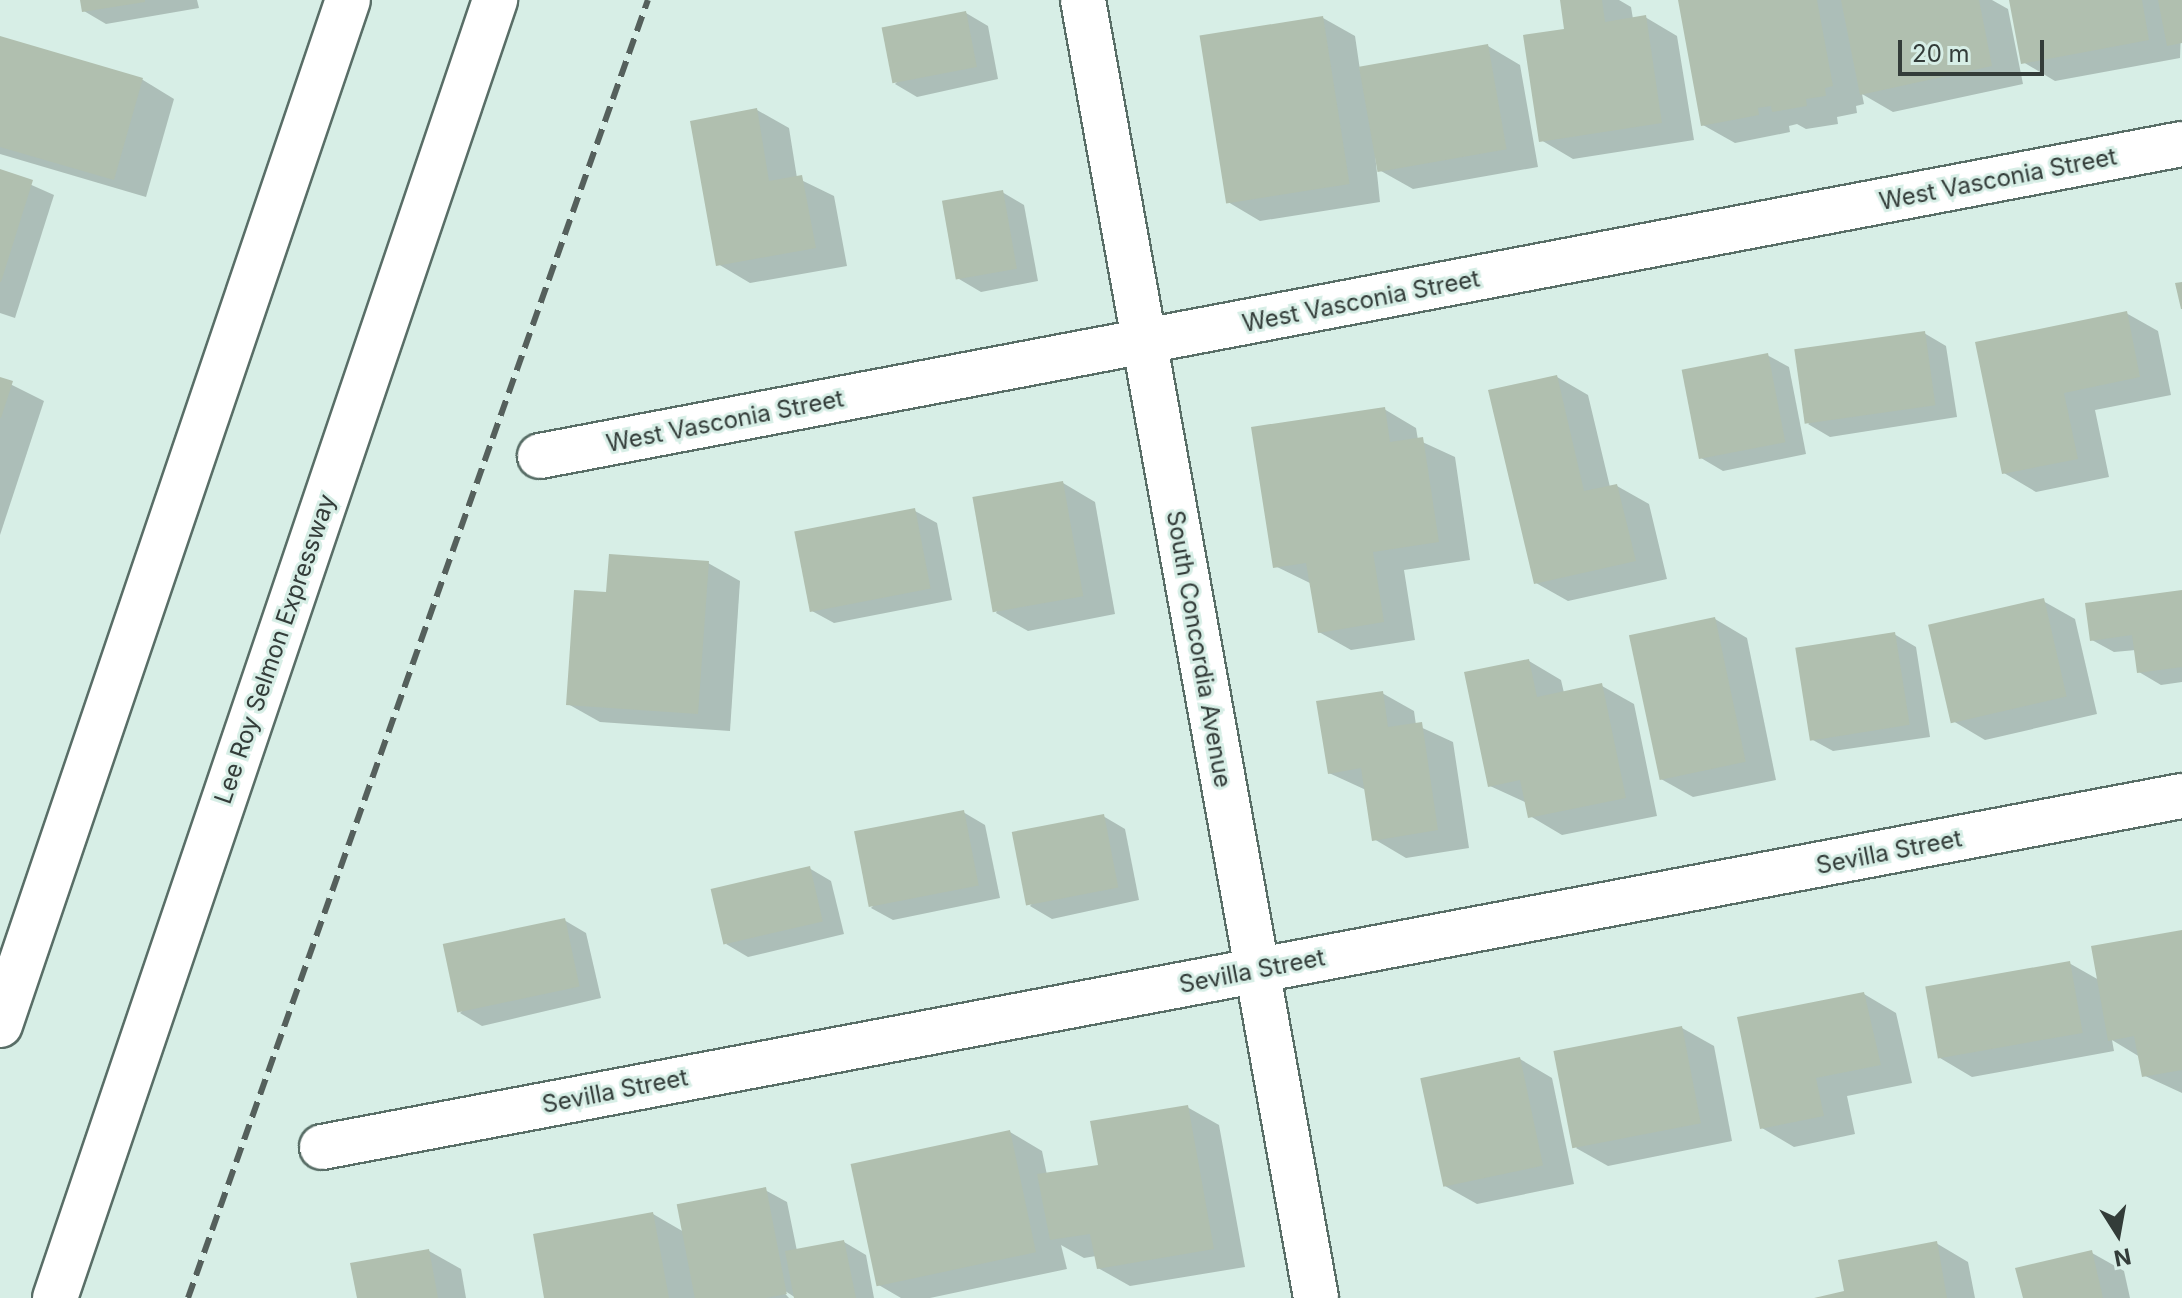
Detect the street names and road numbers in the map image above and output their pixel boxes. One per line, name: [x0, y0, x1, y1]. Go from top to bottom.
street label: West Vasconia Street: [1877, 142, 2119, 216]
street label: West Vasconia Street: [1240, 264, 1482, 338]
street label: West Vasconia Street: [604, 384, 846, 458]
street label: Lee Roy Selmon Expressway: [208, 490, 342, 808]
street label: South Concordia Avenue: [1160, 508, 1238, 790]
street label: Sevilla Street: [1814, 824, 1964, 880]
street label: Sevilla Street: [1177, 943, 1327, 999]
street label: Sevilla Street: [540, 1063, 690, 1119]

